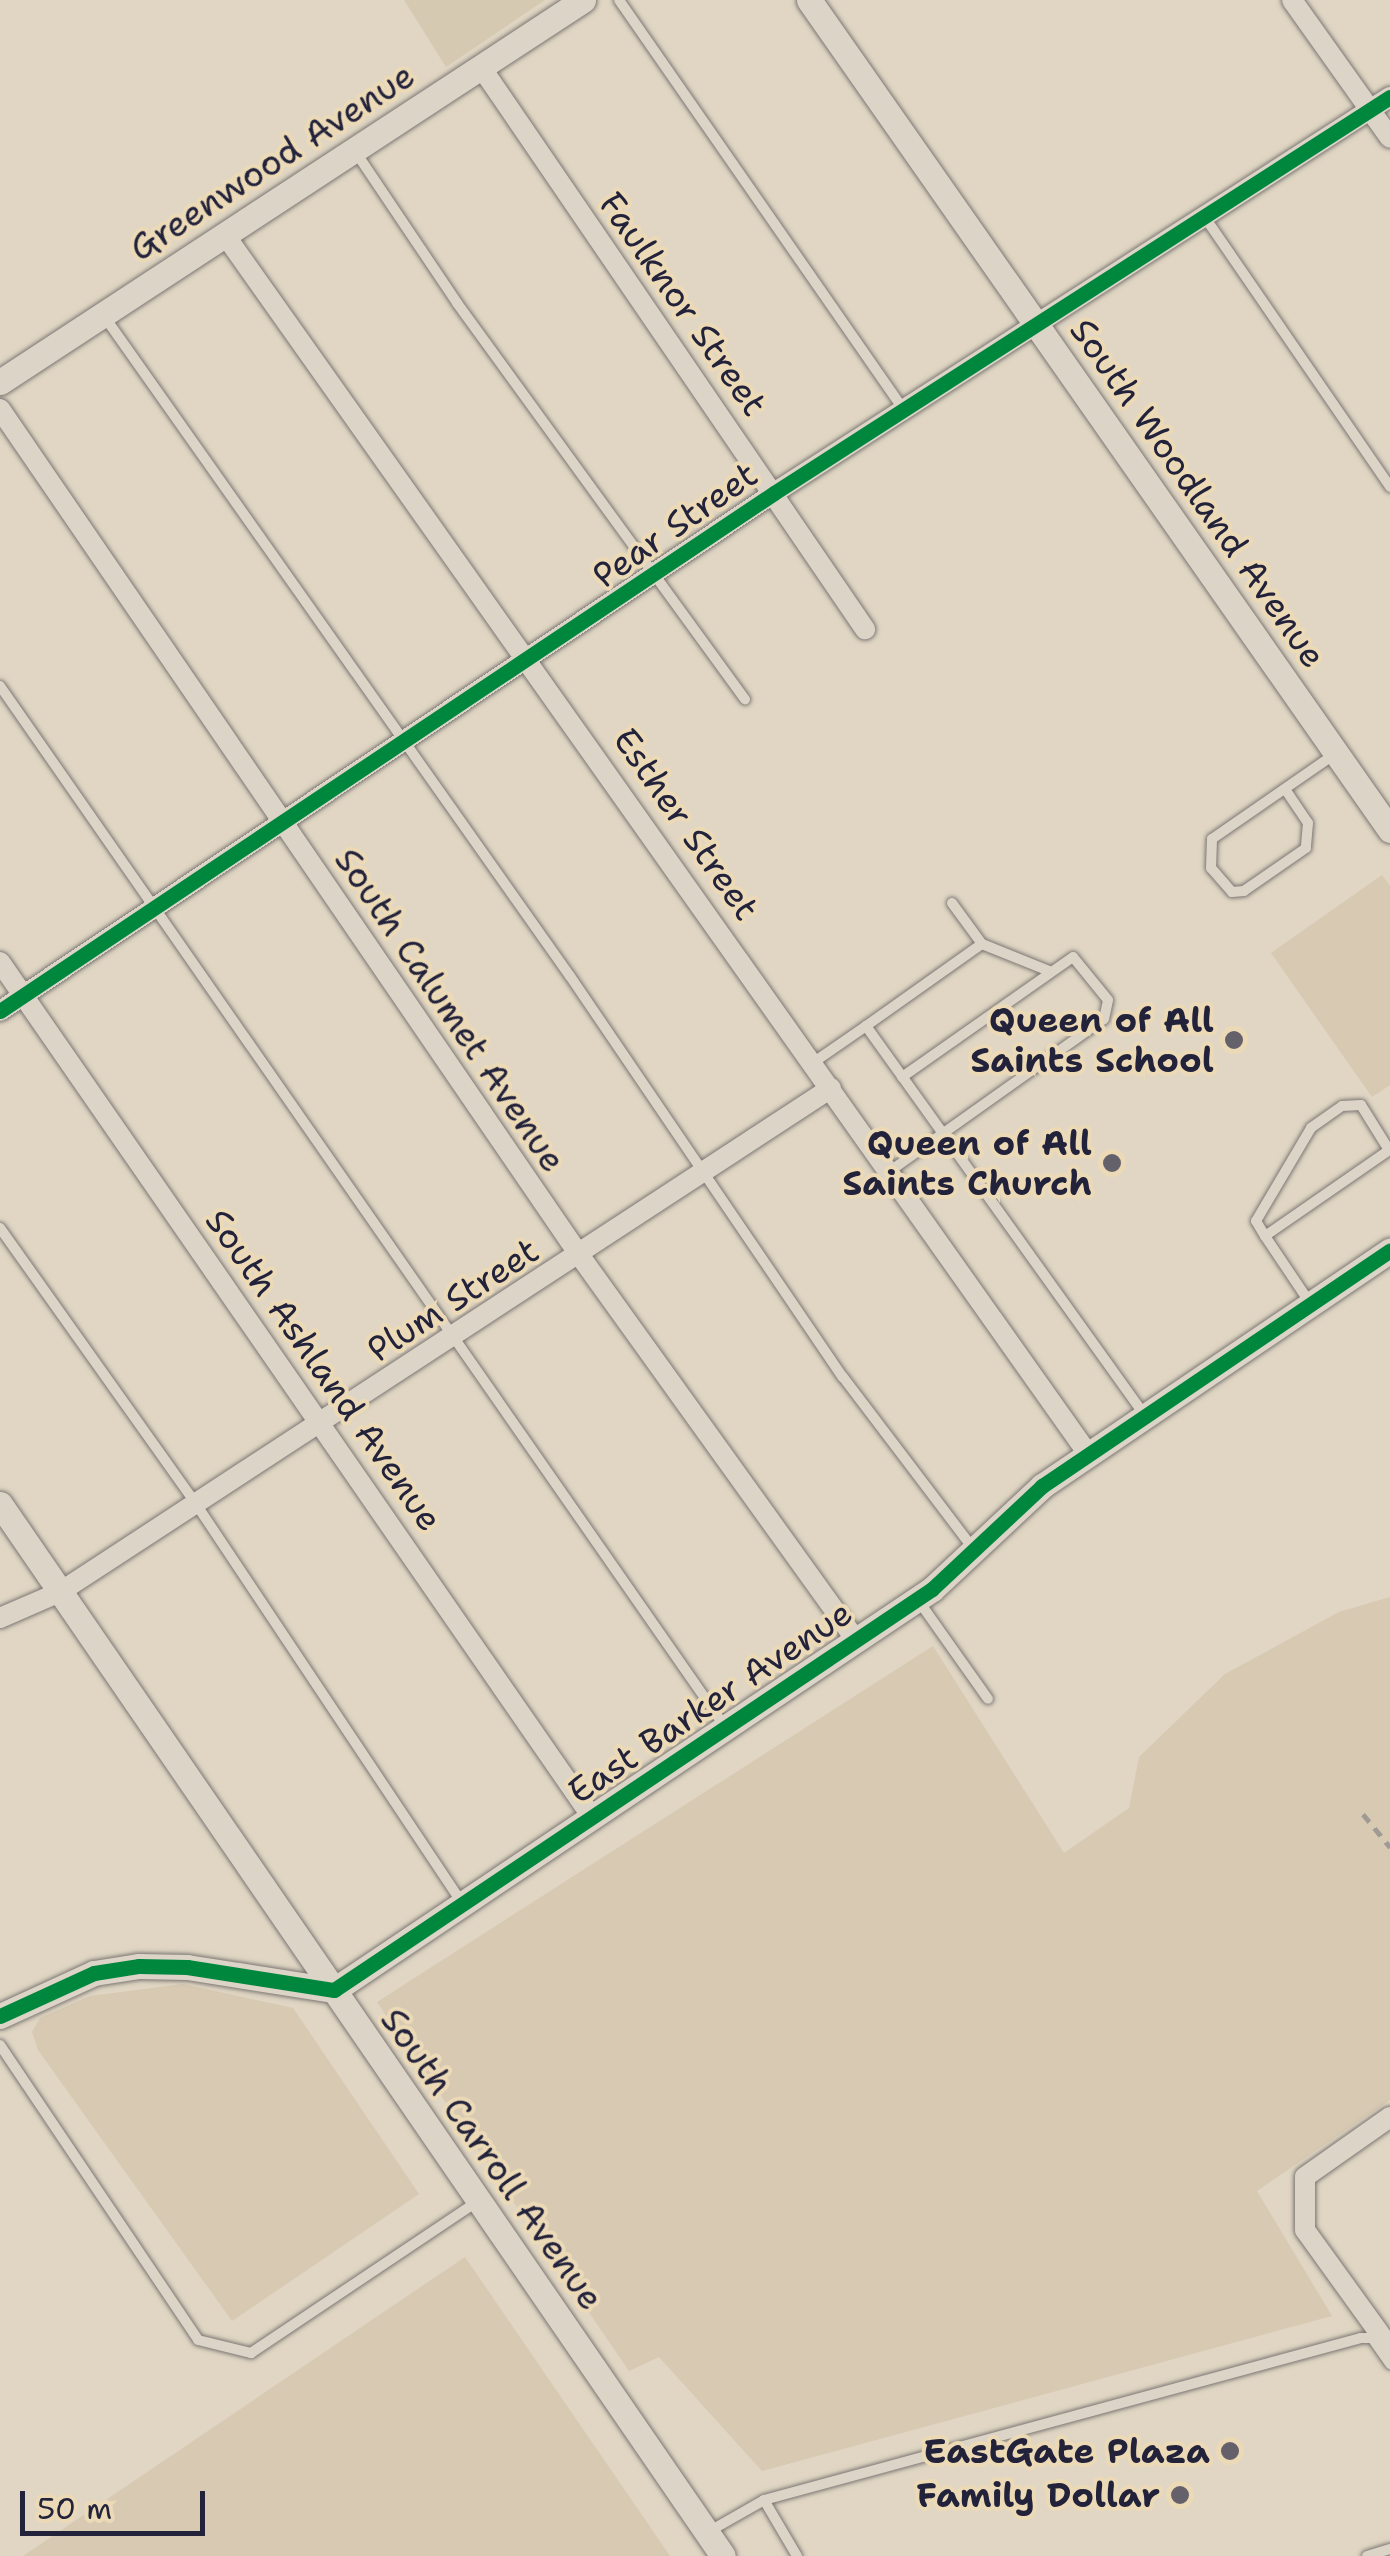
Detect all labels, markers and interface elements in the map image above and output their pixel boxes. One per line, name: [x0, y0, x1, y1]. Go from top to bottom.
street label: Greenwood Avenue: [122, 54, 422, 270]
street label: Faulknor Street: [590, 184, 776, 424]
street label: South Woodland Avenue: [1061, 310, 1335, 676]
street label: Pear Street: [585, 453, 765, 597]
street label: Esther Street: [604, 720, 768, 928]
street label: South Calumet Avenue: [326, 840, 574, 1180]
place label: Queen of All Saints School: [970, 999, 1214, 1081]
marker: Queen of All Saints School: [1223, 1029, 1245, 1051]
place label: Queen of All Saints Church: [842, 1122, 1092, 1204]
marker: Queen of All Saints Church: [1101, 1152, 1123, 1174]
street label: South Ashland Avenue: [197, 1201, 451, 1539]
street label: Plum Street: [360, 1229, 546, 1371]
street label: East Barker Avenue: [560, 1591, 860, 1813]
street label: South Carroll Avenue: [372, 2000, 612, 2318]
place label: EastGate Plaza: [923, 2430, 1210, 2472]
marker: EastGate Plaza: [1219, 2440, 1241, 2462]
scale bar: [25, 2471, 210, 2533]
place label: Family Dollar: [917, 2474, 1160, 2516]
marker: Family Dollar: [1169, 2484, 1191, 2506]
text: 50 m: [37, 2488, 112, 2529]

